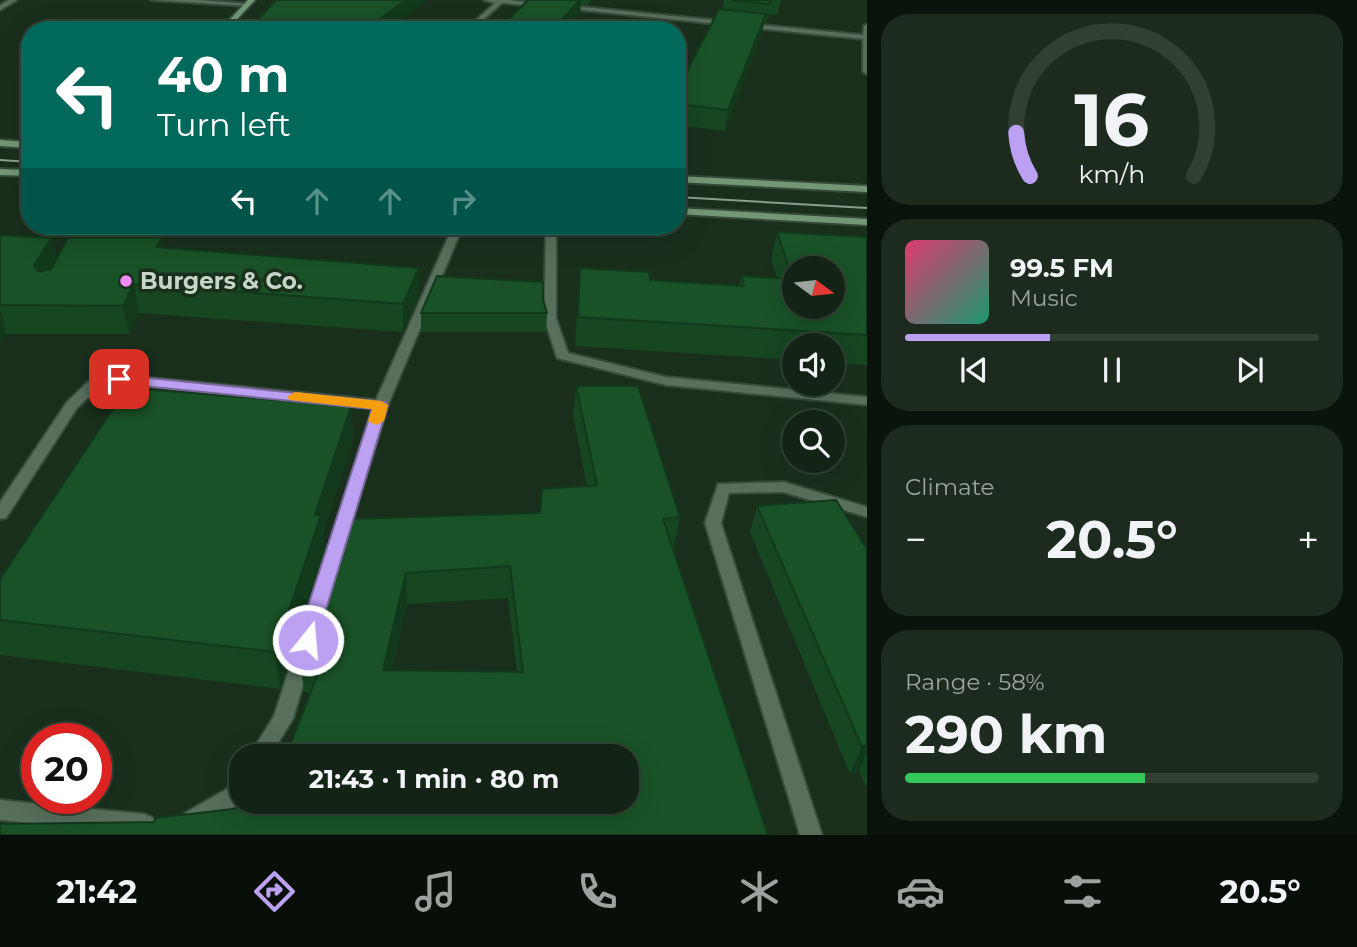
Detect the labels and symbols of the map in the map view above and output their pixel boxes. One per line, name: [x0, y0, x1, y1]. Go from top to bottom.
north arrow: [782, 256, 845, 318]
place label: Burgers & Co.: [140, 267, 303, 295]
marker: Burgers & Co.: [118, 273, 134, 289]
pin: [89, 349, 149, 409]
position arrow: [271, 603, 345, 677]
speed limit sign: 20: [21, 723, 112, 814]

